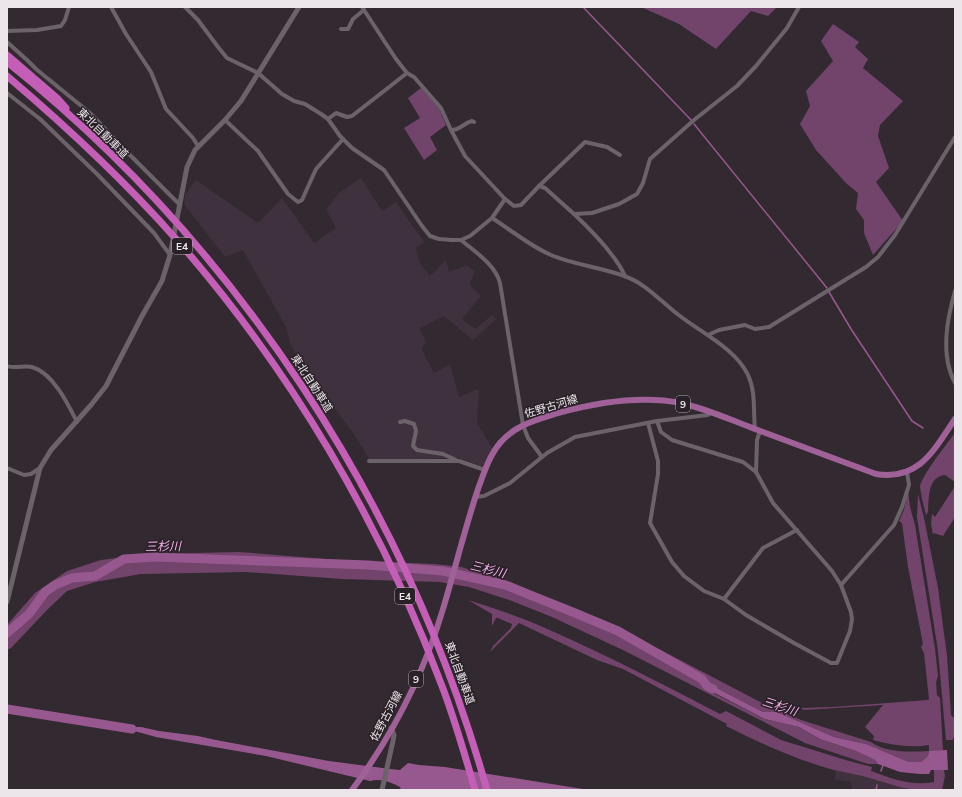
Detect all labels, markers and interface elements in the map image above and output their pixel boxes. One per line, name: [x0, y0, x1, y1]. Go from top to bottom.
street label: 東北自動車道: [74, 105, 132, 161]
road number: E4: [172, 238, 192, 254]
street label: 東北自動車道: [288, 352, 336, 414]
street label: 佐野古河線: [523, 391, 579, 421]
road number: 9: [676, 396, 690, 412]
water label: 三杉川: [145, 538, 183, 554]
water label: 三杉川: [469, 557, 509, 581]
road number: E4: [395, 588, 415, 604]
street label: 東北自動車道: [442, 640, 478, 706]
road number: 9: [409, 671, 423, 687]
street label: 佐野古河線: [367, 688, 405, 744]
water label: 三杉川: [761, 693, 801, 719]

